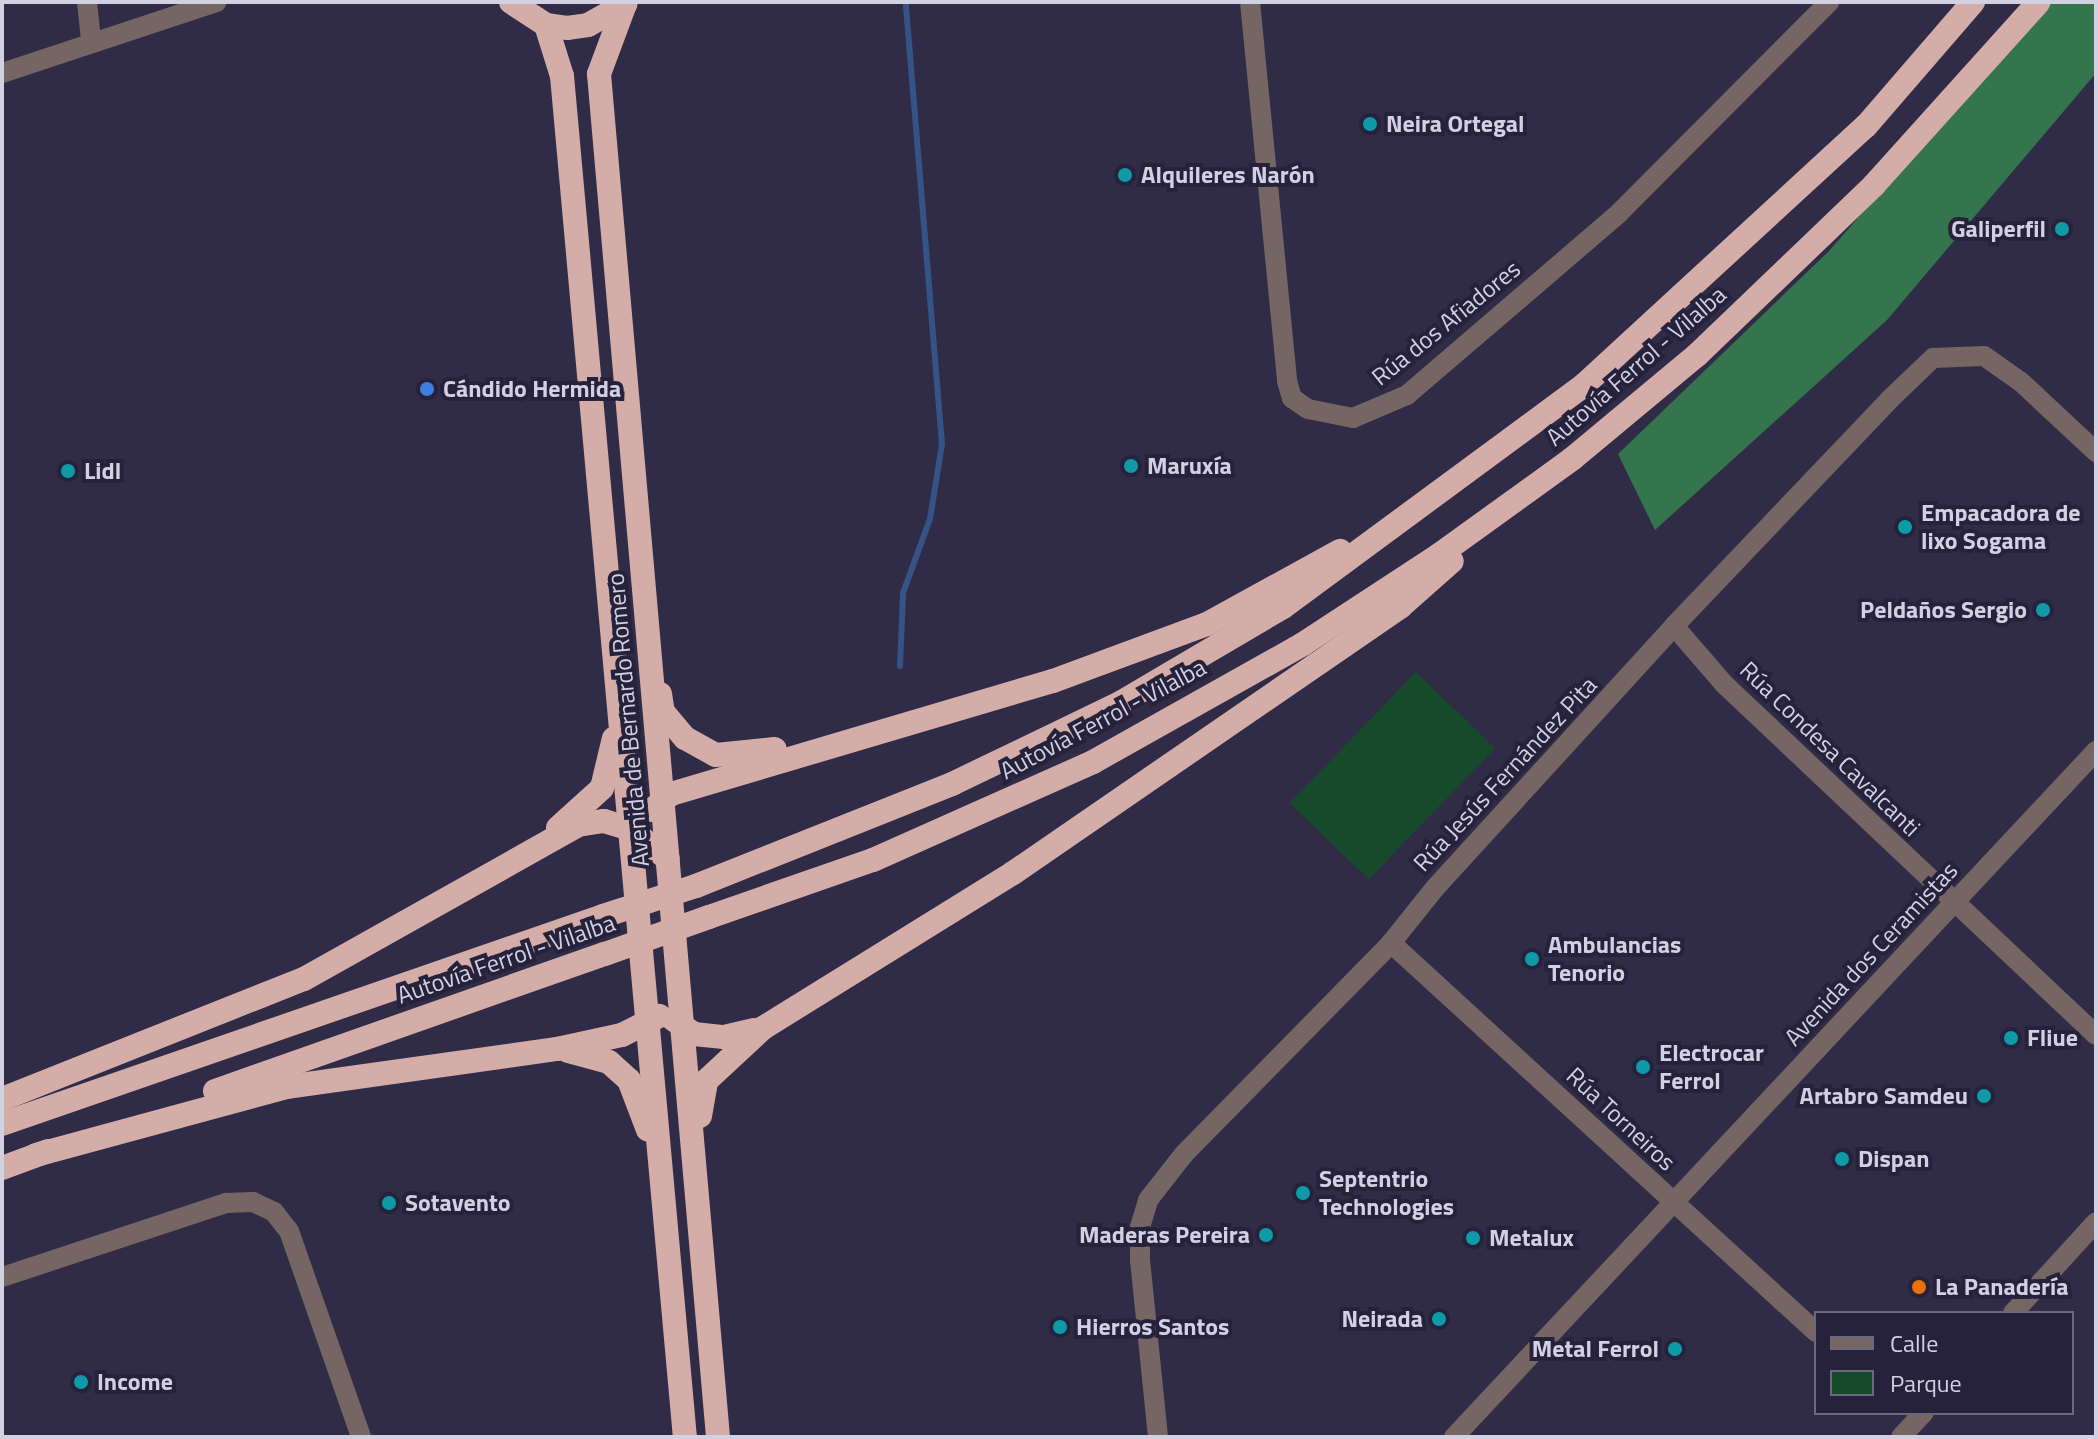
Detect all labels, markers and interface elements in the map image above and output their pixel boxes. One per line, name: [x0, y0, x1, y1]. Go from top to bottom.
place label: Neira Ortegal: [1386, 110, 1525, 138]
marker: Neira Ortegal: [1361, 115, 1379, 133]
place label: Alquileres Narón: [1141, 161, 1315, 189]
marker: Alquileres Narón: [1116, 166, 1134, 184]
place label: Galiperfil: [1951, 215, 2046, 243]
marker: Galiperfil: [2053, 220, 2071, 238]
street label: Rúa dos Afiadores: [1366, 254, 1526, 392]
street label: Autovía Ferrol - Vilalba: [1540, 280, 1732, 452]
place label: Cándido Hermida: [443, 375, 621, 403]
marker: Cándido Hermida: [418, 380, 436, 398]
place label: Maruxía: [1147, 452, 1232, 480]
place label: Lidl: [84, 457, 121, 485]
marker: Maruxía: [1122, 457, 1140, 475]
marker: Lidl: [59, 462, 77, 480]
place label: Empacadora de lixo Sogama: [1921, 499, 2081, 555]
marker: Empacadora de lixo Sogama: [1896, 518, 1914, 536]
street label: Avenida de Bernardo Romero: [601, 572, 655, 868]
place label: Peldaños Sergio: [1860, 596, 2027, 624]
marker: Peldaños Sergio: [2034, 601, 2052, 619]
street label: Autovía Ferrol - Vilalba: [995, 653, 1211, 785]
street label: Rúa Condesa Cavalcanti: [1734, 656, 1926, 842]
street label: Rúa Jesús Fernández Pita: [1407, 671, 1603, 877]
street label: Avenida dos Ceramistas: [1778, 856, 1964, 1052]
street label: Autovía Ferrol - Vilalba: [393, 908, 619, 1010]
place label: Ambulancias Tenorio: [1548, 931, 1681, 987]
marker: Ambulancias Tenorio: [1523, 950, 1541, 968]
place label: Fliue: [2027, 1024, 2078, 1052]
marker: Fliue: [2002, 1029, 2020, 1047]
place label: Electrocar Ferrol: [1659, 1039, 1764, 1095]
marker: Electrocar Ferrol: [1634, 1058, 1652, 1076]
street label: Rúa Torneiros: [1561, 1061, 1681, 1177]
place label: Artabro Samdeu: [1799, 1082, 1968, 1110]
marker: Artabro Samdeu: [1975, 1087, 1993, 1105]
place label: Dispan: [1858, 1145, 1929, 1173]
marker: Dispan: [1833, 1150, 1851, 1168]
place label: Septentrio Technologies: [1319, 1165, 1454, 1221]
marker: Septentrio Technologies: [1294, 1184, 1312, 1202]
place label: Sotavento: [405, 1189, 510, 1217]
marker: Sotavento: [380, 1194, 398, 1212]
place label: Maderas Pereira: [1079, 1221, 1250, 1249]
place label: Metalux: [1489, 1224, 1574, 1252]
marker: Maderas Pereira: [1257, 1226, 1275, 1244]
marker: Metalux: [1464, 1229, 1482, 1247]
place label: La Panadería: [1935, 1273, 2068, 1301]
marker: La Panadería: [1910, 1278, 1928, 1296]
place label: Neirada: [1341, 1305, 1423, 1333]
marker: Neirada: [1430, 1310, 1448, 1328]
legend: [1814, 1311, 2074, 1415]
place label: Hierros Santos: [1076, 1313, 1229, 1341]
marker: Hierros Santos: [1051, 1318, 1069, 1336]
text: Calle: [1890, 1325, 1938, 1361]
place label: Metal Ferrol: [1532, 1335, 1659, 1363]
marker: Metal Ferrol: [1666, 1340, 1684, 1358]
text: Parque: [1890, 1365, 1962, 1401]
place label: Income: [97, 1368, 173, 1396]
marker: Income: [72, 1373, 90, 1391]

